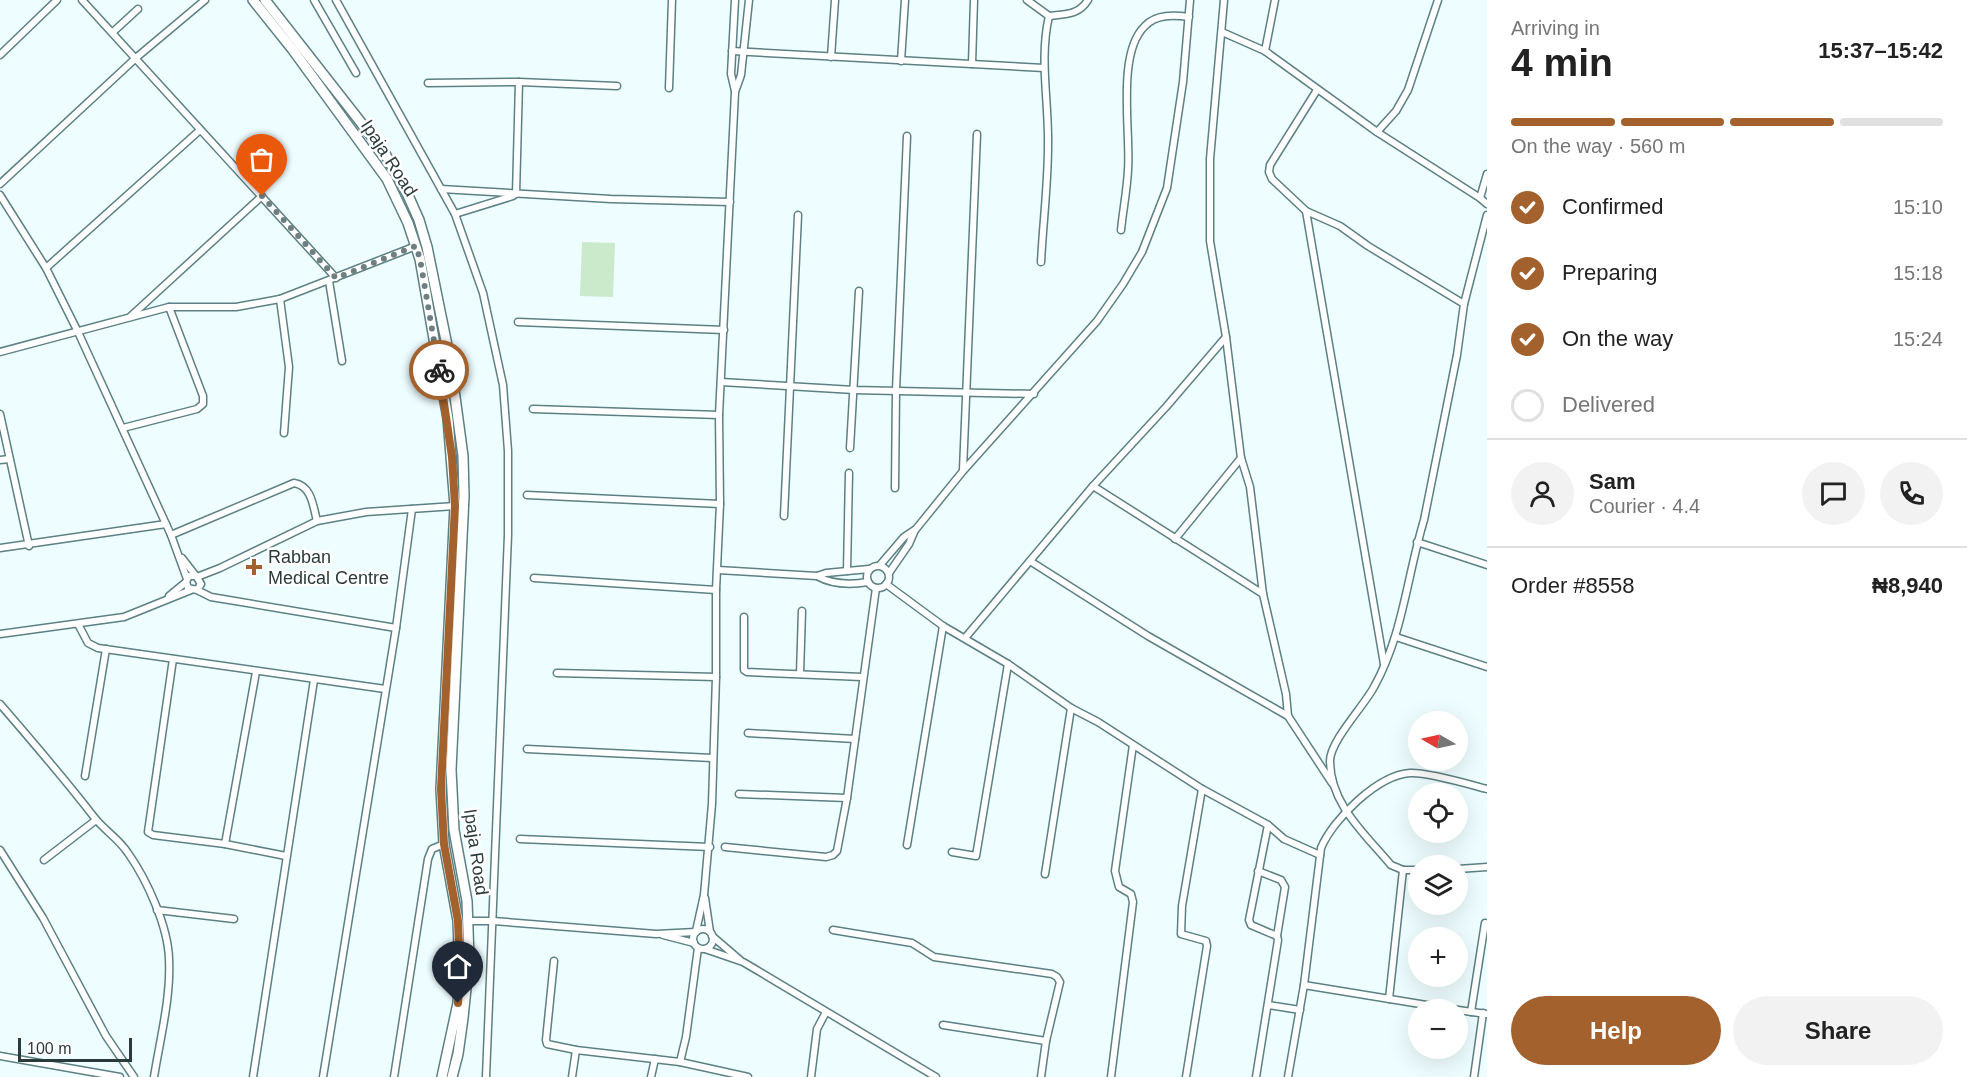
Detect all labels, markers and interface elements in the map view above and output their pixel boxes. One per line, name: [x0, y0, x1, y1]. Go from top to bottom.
text: Arriving in: [1511, 17, 1600, 39]
text: 15:37–15:42: [1818, 38, 1943, 63]
text: 4 min: [1511, 41, 1613, 84]
street label: Ipaja Road: [357, 116, 421, 200]
pin: [236, 134, 287, 196]
text: On the way · 560 m: [1511, 135, 1686, 157]
icon: bag: [245, 143, 278, 176]
icon: check: [1511, 191, 1544, 224]
text: Confirmed: [1562, 194, 1663, 219]
text: 15:10: [1893, 196, 1943, 218]
icon: check: [1511, 257, 1544, 290]
text: Preparing: [1562, 260, 1657, 285]
text: 15:18: [1893, 262, 1943, 284]
icon: check: [1511, 323, 1544, 356]
text: On the way: [1562, 326, 1673, 351]
text: 15:24: [1893, 328, 1943, 350]
courier: [409, 340, 469, 400]
icon: bike: [423, 354, 456, 387]
text: Delivered: [1562, 392, 1655, 417]
button: person: [1511, 462, 1574, 525]
button: chat: [1802, 462, 1865, 525]
button: phone: [1880, 462, 1943, 525]
text: Sam: [1589, 469, 1635, 494]
text: Courier · 4.4: [1589, 495, 1700, 517]
place label: Rabban Medical Centre: [268, 547, 389, 588]
marker: Rabban Medical Centre: [245, 558, 263, 576]
text: Order #8558: [1511, 573, 1635, 598]
text: ₦8,940: [1872, 573, 1943, 598]
north arrow: [1408, 711, 1468, 771]
map controls: [1408, 711, 1468, 1059]
button: locate: [1408, 783, 1468, 843]
street label: Ipaja Road: [460, 807, 492, 897]
button: layers: [1408, 855, 1468, 915]
button: +: [1408, 927, 1468, 987]
pin: [432, 941, 483, 1003]
icon: home: [441, 950, 474, 983]
button: Help: [1511, 996, 1721, 1065]
button: Share: [1733, 996, 1943, 1065]
button: −: [1408, 999, 1468, 1059]
scale bar: [18, 1035, 132, 1062]
text: 100 m: [27, 1040, 71, 1057]

